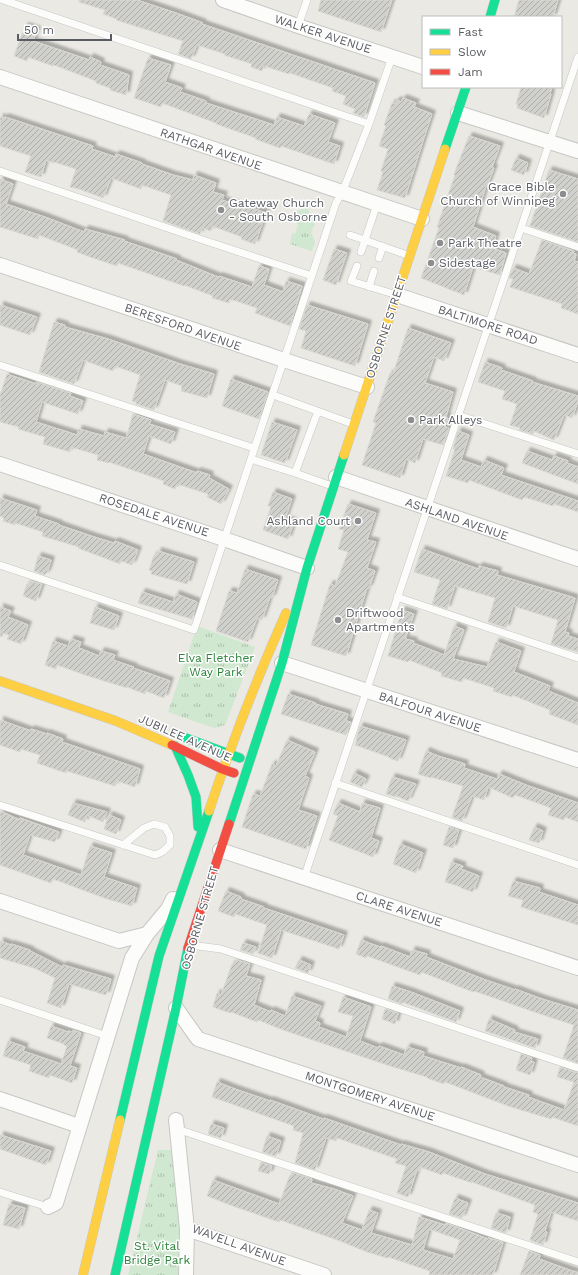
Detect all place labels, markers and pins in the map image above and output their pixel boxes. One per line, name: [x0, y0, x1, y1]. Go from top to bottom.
place label: Grace Bible Church of Winnipeg: [440, 180, 556, 208]
marker: Grace Bible Church of Winnipeg: [558, 189, 568, 199]
place label: Gateway Church - South Osborne: [229, 196, 327, 224]
marker: Gateway Church - South Osborne: [216, 205, 226, 215]
place label: Park Theatre: [448, 236, 522, 250]
marker: Park Theatre: [435, 238, 445, 248]
place label: Sidestage: [439, 256, 496, 270]
marker: Sidestage: [426, 258, 436, 268]
place label: Park Alleys: [419, 413, 482, 427]
marker: Park Alleys: [406, 415, 416, 425]
place label: Ashland Court: [266, 514, 350, 528]
marker: Ashland Court: [353, 516, 363, 526]
place label: Driftwood Apartments: [346, 606, 415, 634]
marker: Driftwood Apartments: [333, 615, 343, 625]

